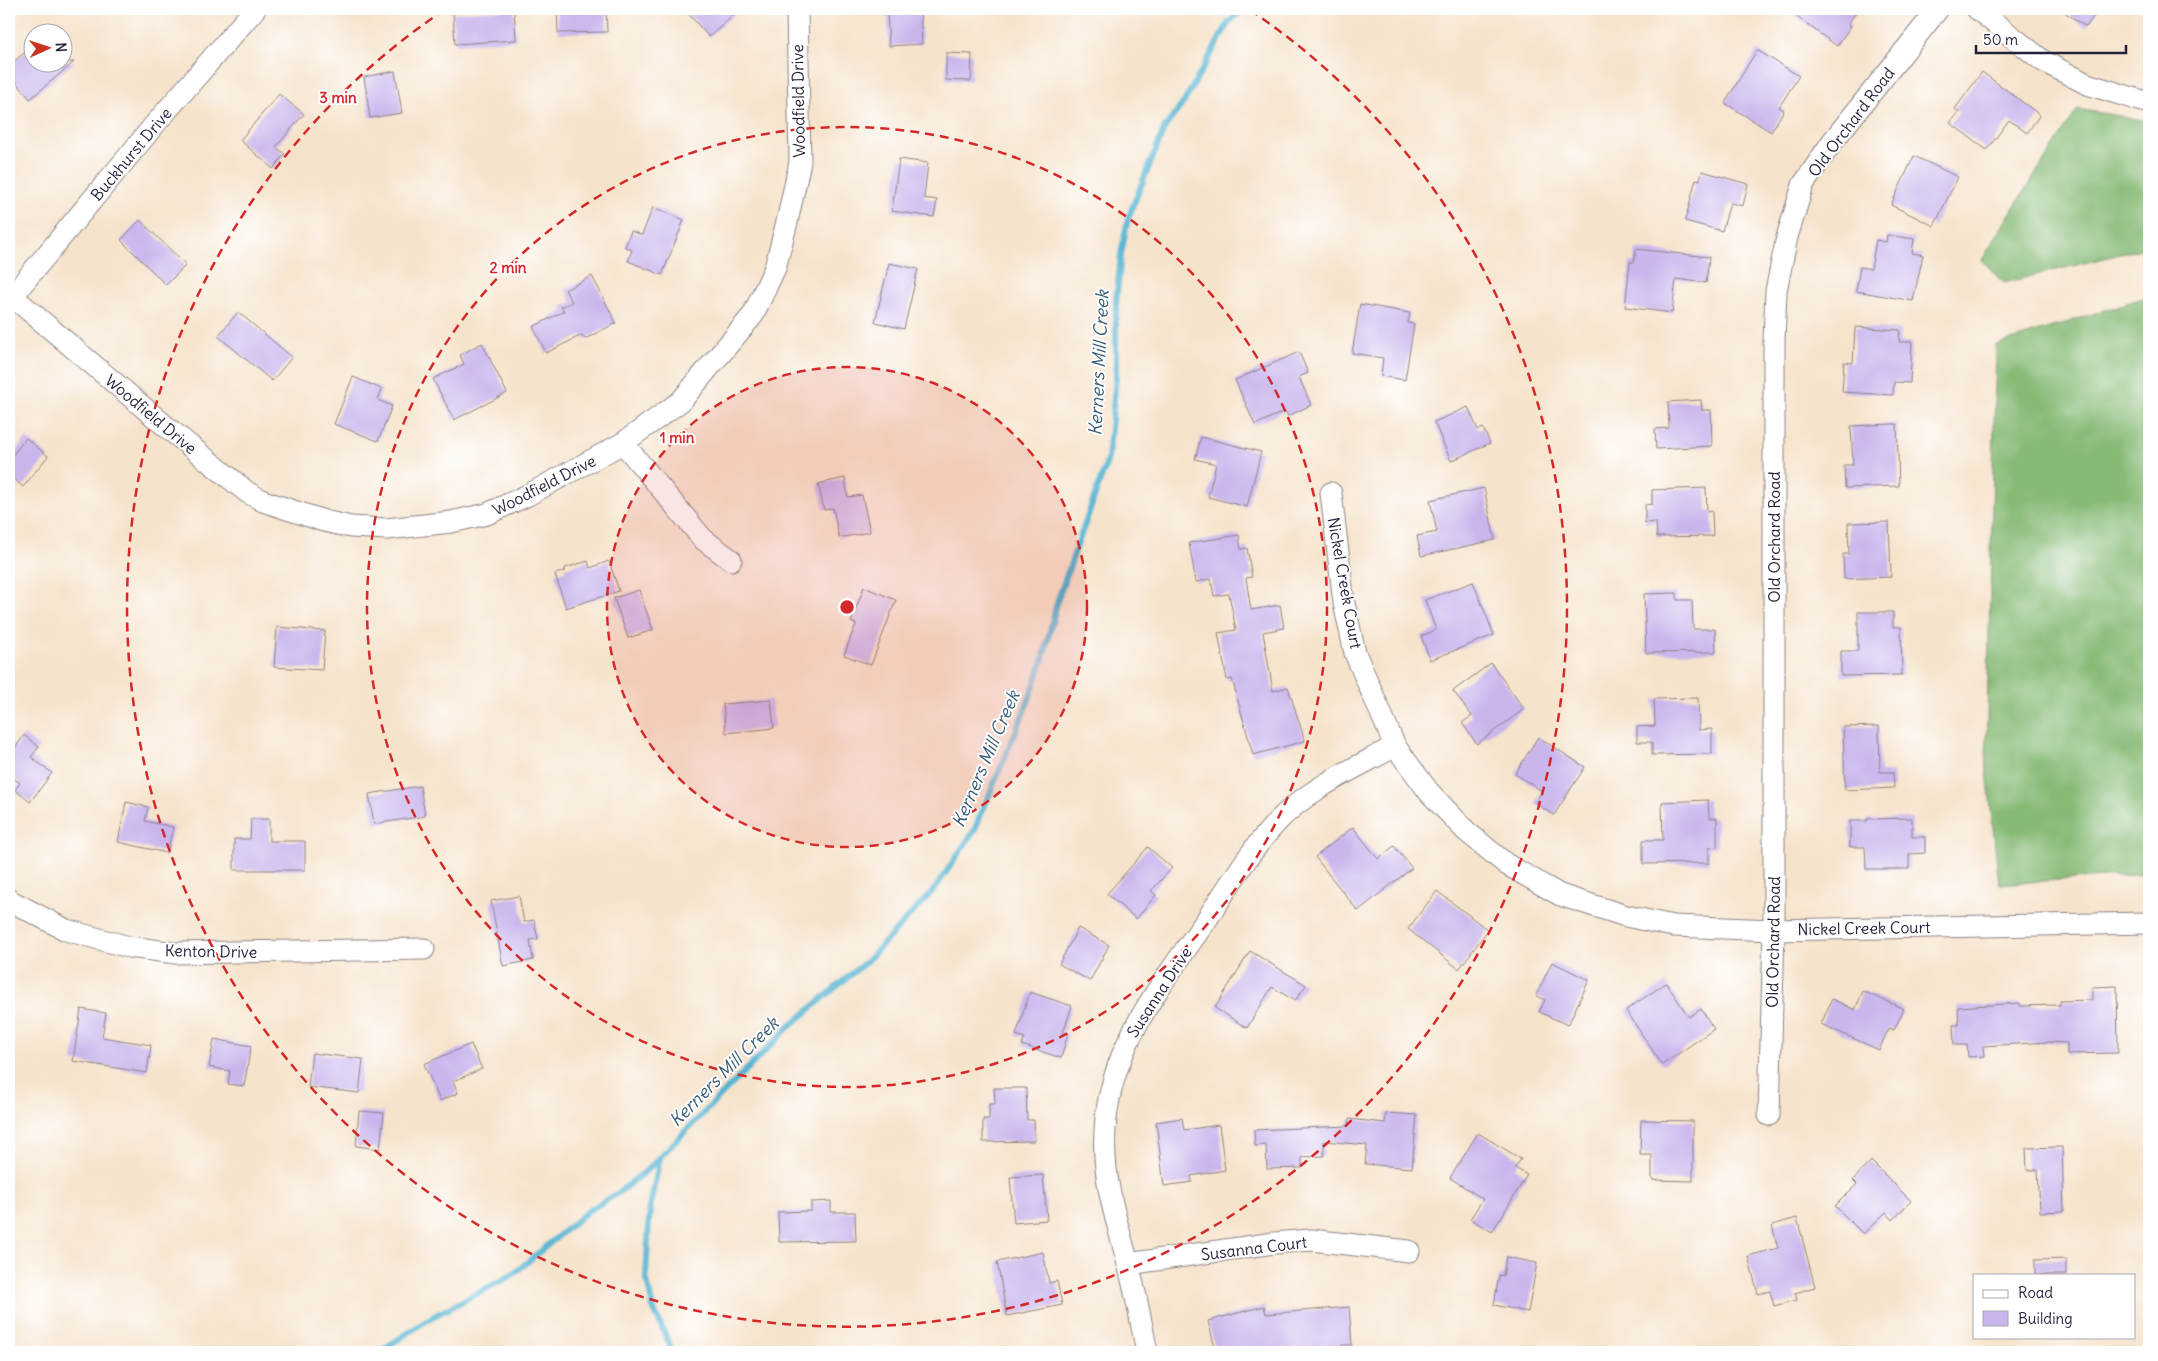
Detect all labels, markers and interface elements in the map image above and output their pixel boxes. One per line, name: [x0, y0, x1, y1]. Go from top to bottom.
north arrow: [22, 22, 72, 72]
scale bar: [1976, 22, 2126, 54]
text: 50 m: [1983, 30, 2018, 49]
text: N: [52, 42, 70, 53]
street label: Woodfield Drive: [787, 44, 809, 158]
street label: Old Orchard Road: [1803, 63, 1899, 181]
text: 3 min: [319, 88, 357, 107]
street label: Buckhurst Drive: [86, 103, 176, 205]
text: 2 min: [490, 258, 527, 277]
water label: Kerners Mill Creek: [1083, 288, 1114, 436]
street label: Woodfield Drive: [101, 370, 201, 458]
text: 1 min: [660, 428, 695, 447]
street label: Woodfield Drive: [489, 450, 599, 520]
street label: Old Orchard Road: [1764, 471, 1784, 603]
street label: Nickel Creek Court: [1324, 516, 1367, 651]
centre of rings: [838, 598, 856, 616]
water label: Kerners Mill Creek: [946, 686, 1025, 830]
street label: Old Orchard Road: [1762, 876, 1784, 1008]
street label: Nickel Creek Court: [1797, 917, 1931, 939]
street label: Kenton Drive: [165, 940, 257, 962]
street label: Susanna Drive: [1122, 943, 1196, 1041]
water label: Kerners Mill Creek: [664, 1011, 785, 1131]
street label: Susanna Court: [1200, 1231, 1309, 1264]
legend: [1973, 1274, 2136, 1338]
text: Road: [2018, 1283, 2053, 1302]
text: Building: [2018, 1309, 2073, 1328]

